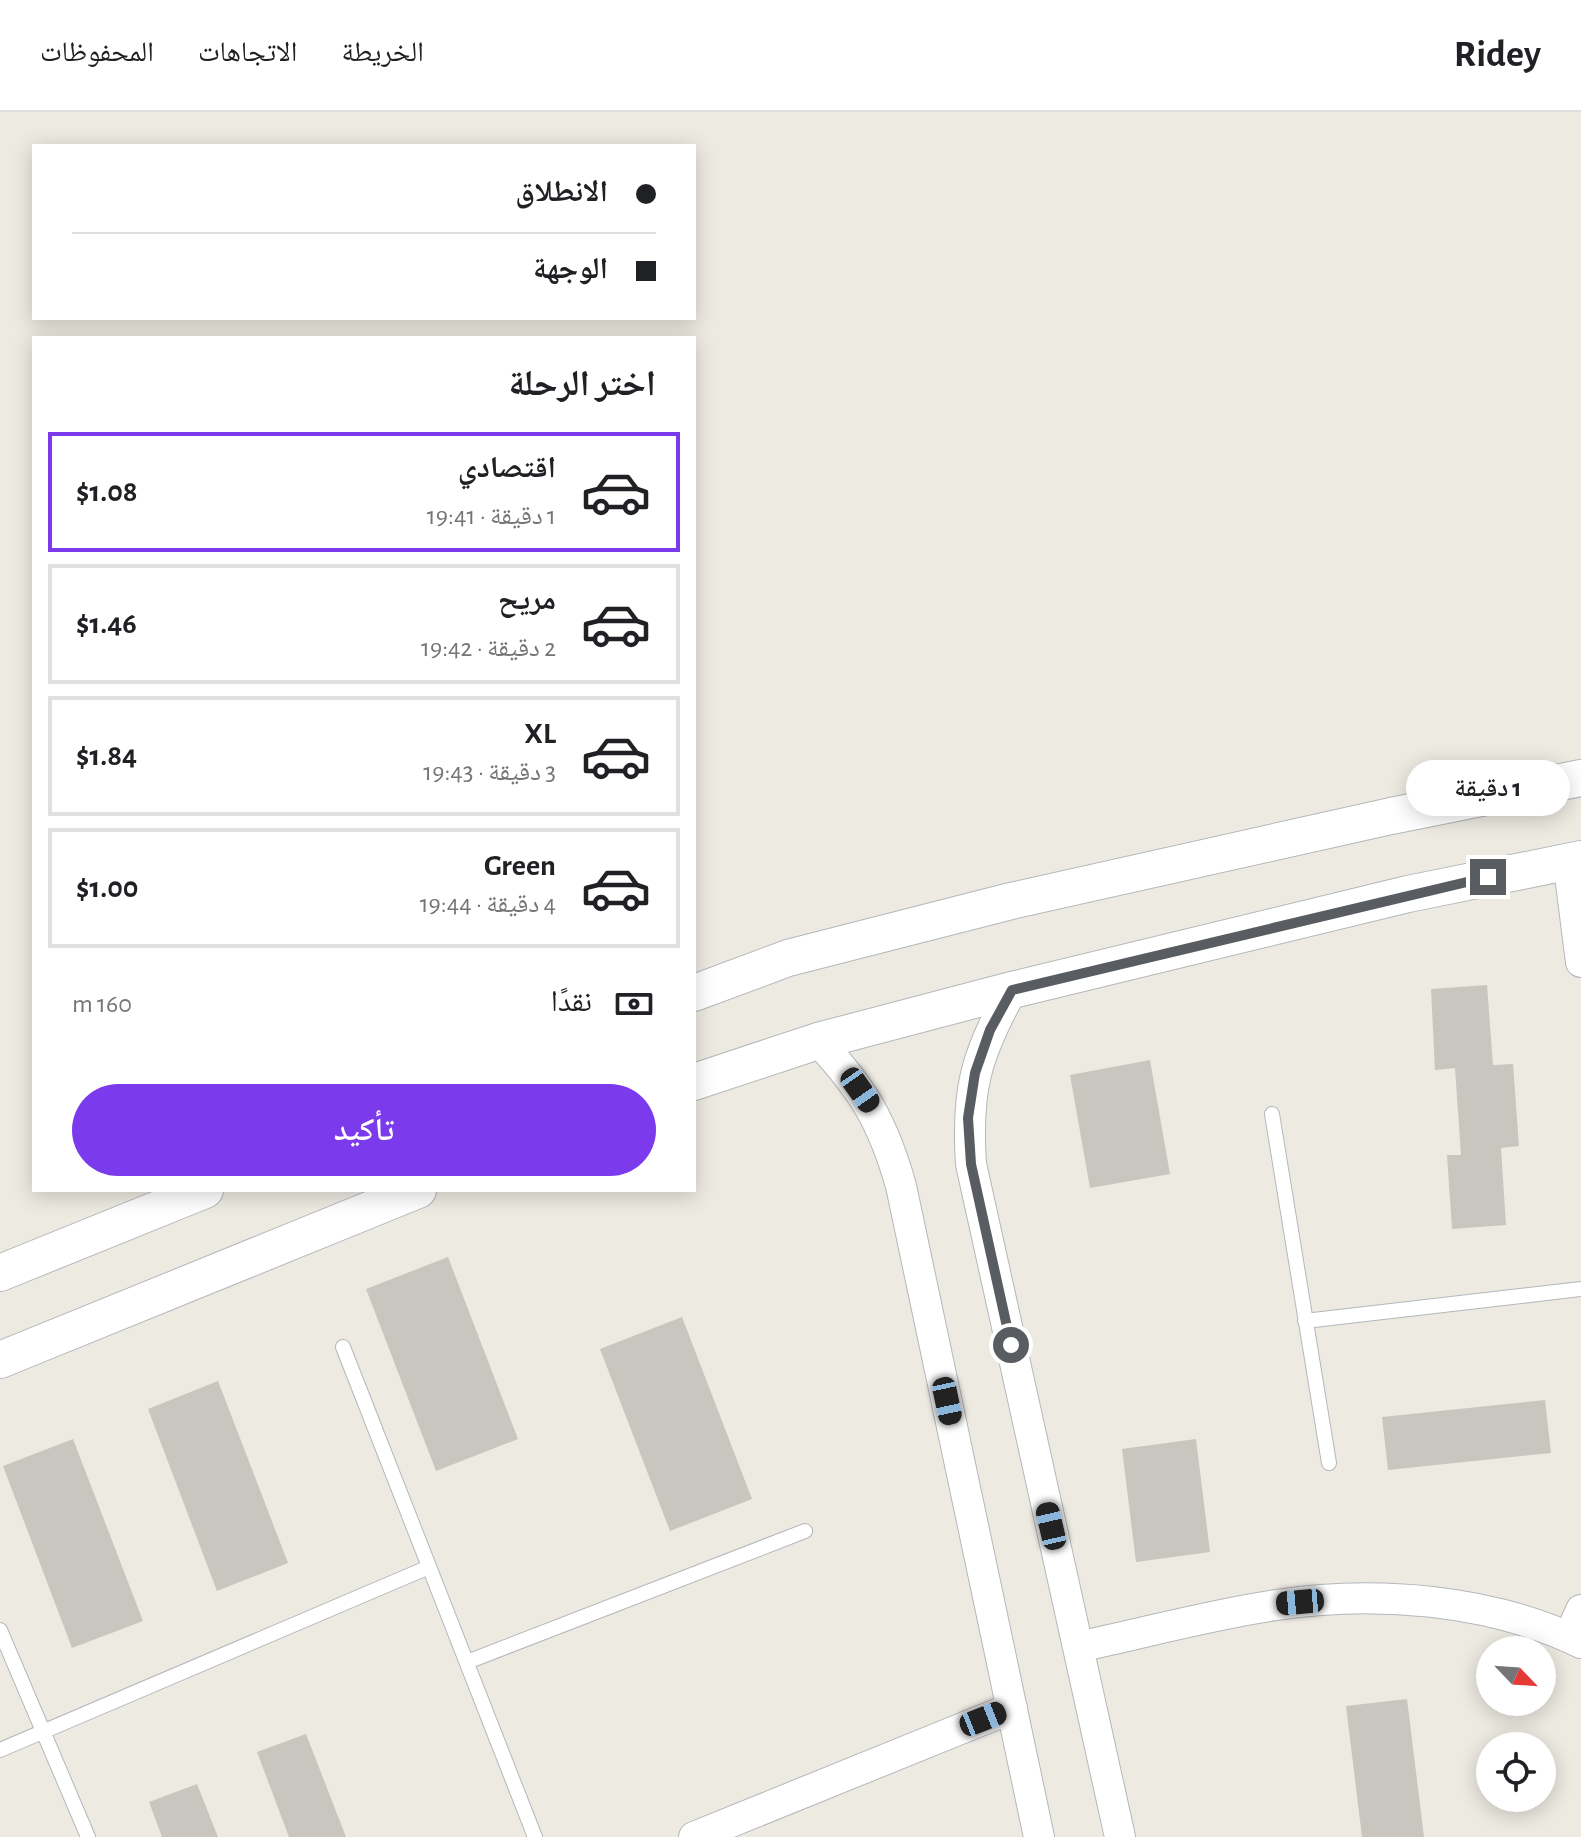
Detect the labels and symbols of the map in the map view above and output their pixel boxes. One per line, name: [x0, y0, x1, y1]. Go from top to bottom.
callout: 1 دقيقة: [1406, 761, 1570, 817]
route end: [1470, 859, 1506, 895]
car: [836, 1063, 884, 1117]
route start: [993, 1327, 1029, 1363]
car: [930, 1375, 964, 1427]
car: [1034, 1500, 1068, 1552]
car: [1275, 1588, 1325, 1616]
north arrow: [1476, 1636, 1556, 1716]
car: [956, 1699, 1010, 1739]

